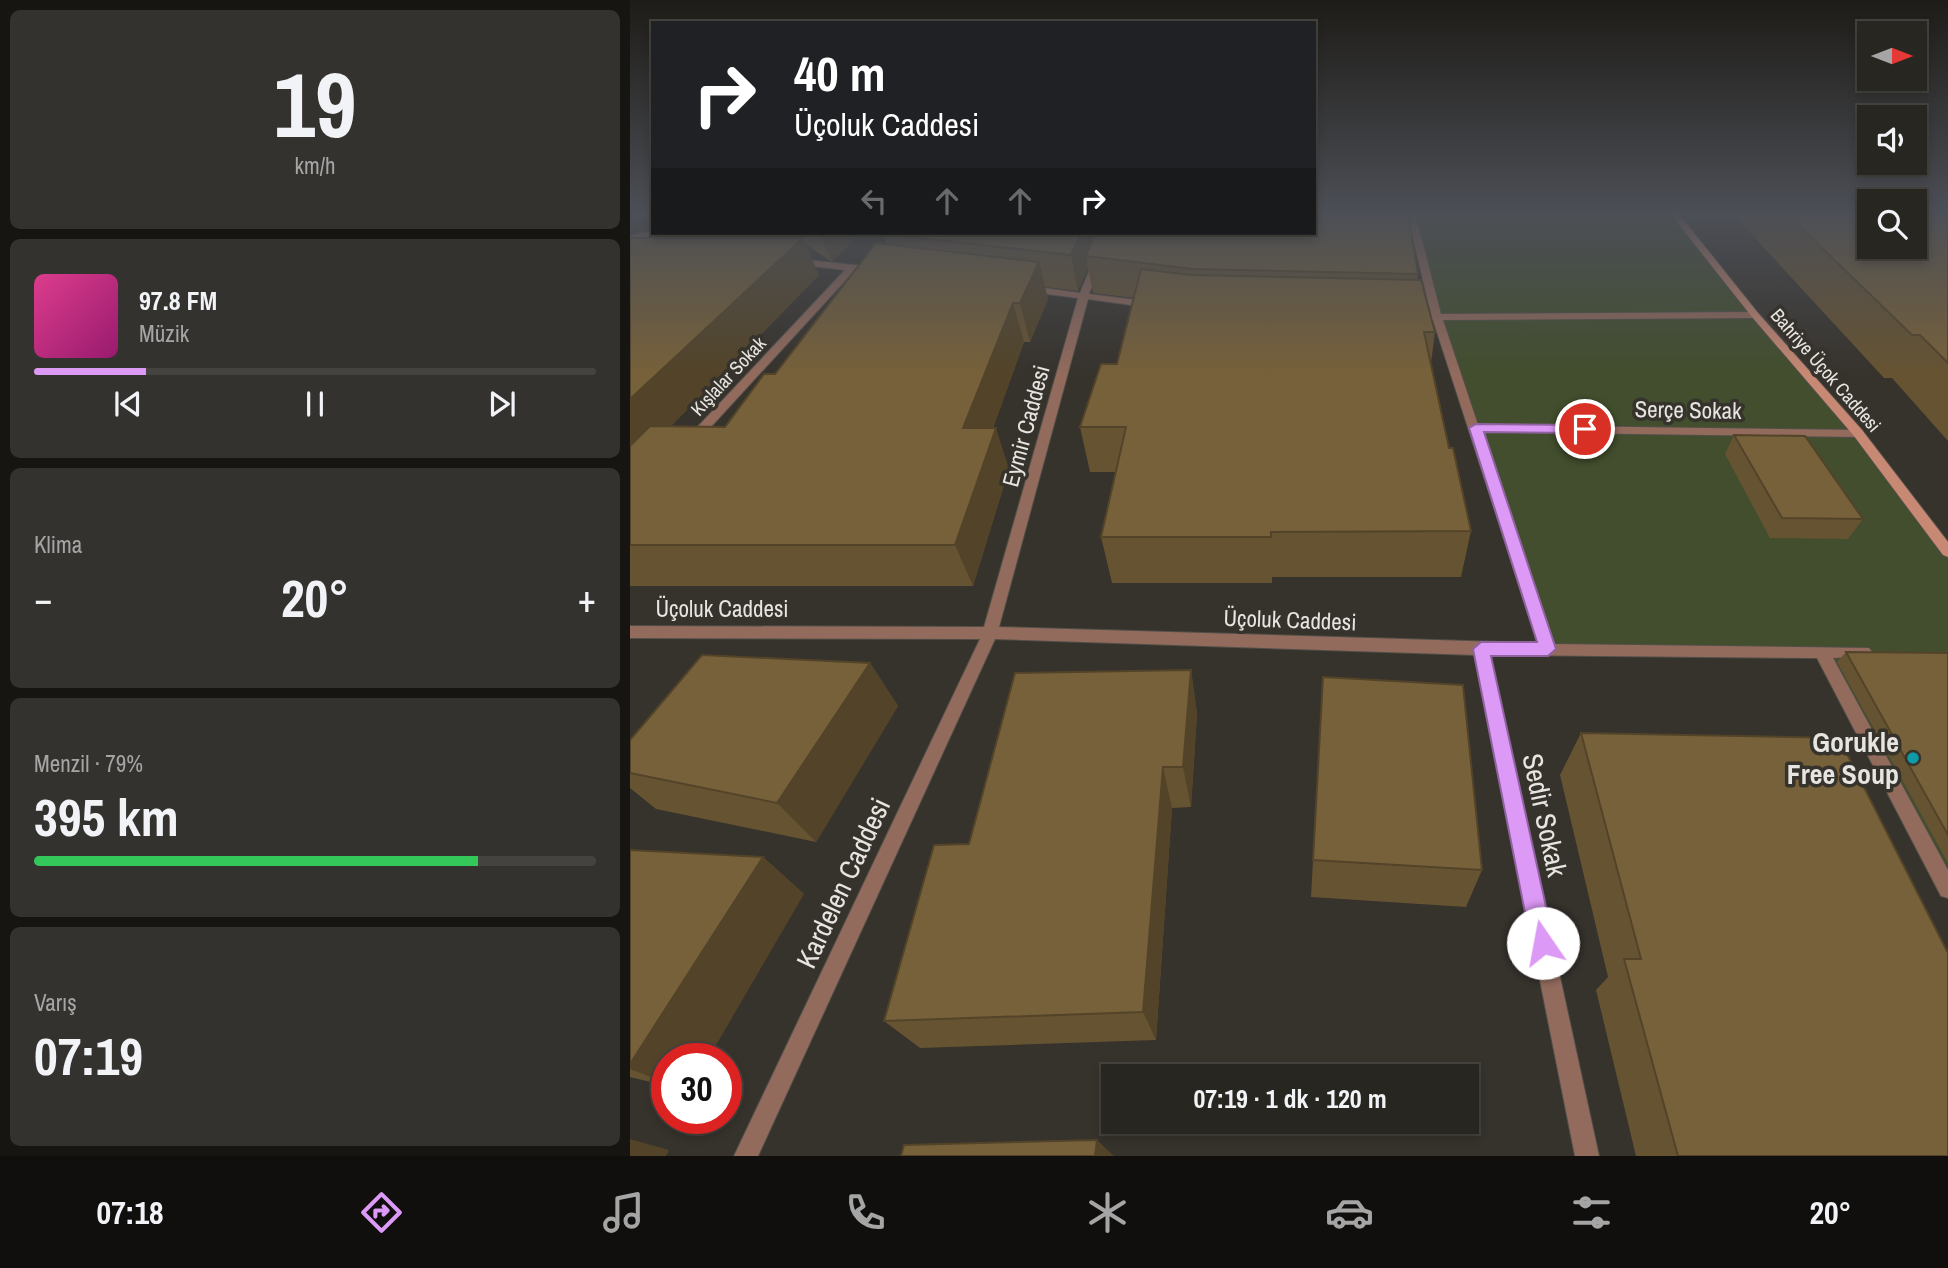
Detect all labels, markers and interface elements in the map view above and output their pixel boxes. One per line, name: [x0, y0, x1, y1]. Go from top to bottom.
north arrow: [1857, 21, 1927, 91]
map controls: [1857, 21, 1927, 259]
text: 40 m: [794, 40, 886, 106]
text: 19: [274, 43, 357, 165]
icon: right: [679, 49, 770, 140]
text: Üçoluk Caddesi: [794, 103, 979, 146]
button: sound: [1857, 105, 1927, 175]
text: km/h: [295, 150, 335, 181]
icon: left: [855, 182, 893, 220]
icon: ahead: [928, 182, 966, 220]
icon: ahead: [1001, 182, 1039, 220]
icon: right: [1074, 182, 1112, 220]
button: search: [1857, 189, 1927, 259]
text: 97.8 FM: [139, 283, 217, 318]
street label: Bahriye Üçok Caddesi: [1765, 303, 1887, 437]
text: Müzik: [139, 318, 189, 349]
street label: Kışlalar Sokak: [685, 331, 772, 421]
street label: Eymir Caddesi: [994, 362, 1057, 490]
icon: previous: [109, 385, 147, 423]
icon: pause: [296, 385, 334, 423]
icon: next: [483, 385, 521, 423]
street label: Serçe Sokak: [1634, 393, 1742, 426]
pin: [1555, 399, 1615, 459]
icon: arrive: [1566, 410, 1604, 448]
text: Klima: [34, 529, 82, 560]
text: 20°: [281, 563, 349, 633]
text: −: [34, 573, 52, 624]
text: +: [578, 573, 596, 624]
street label: Üçoluk Caddesi: [655, 593, 789, 624]
street label: Üçoluk Caddesi: [1223, 602, 1357, 637]
place label: Gorukle Free Soup: [1787, 723, 1899, 793]
text: Menzil · 79%: [34, 748, 143, 779]
street label: Sedir Sokak: [1513, 750, 1577, 881]
marker: Gorukle Free Soup: [1905, 750, 1921, 766]
text: 395 km: [34, 782, 179, 852]
street label: Kardelen Caddesi: [787, 792, 899, 974]
position arrow: [1506, 906, 1580, 980]
text: Varış: [34, 987, 77, 1018]
text: 07:19: [34, 1021, 143, 1091]
speed limit sign: 30: [651, 1043, 742, 1134]
text: 07:19 · 1 dk · 120 m: [1193, 1081, 1387, 1116]
icon: directions: [357, 1188, 406, 1237]
icon: music: [599, 1188, 648, 1237]
icon: phone: [841, 1188, 890, 1237]
icon: climate: [1083, 1188, 1132, 1237]
icon: car: [1325, 1188, 1374, 1237]
icon: filters: [1567, 1188, 1616, 1237]
text: 07:18: [97, 1191, 164, 1234]
text: 20°: [1809, 1191, 1851, 1234]

